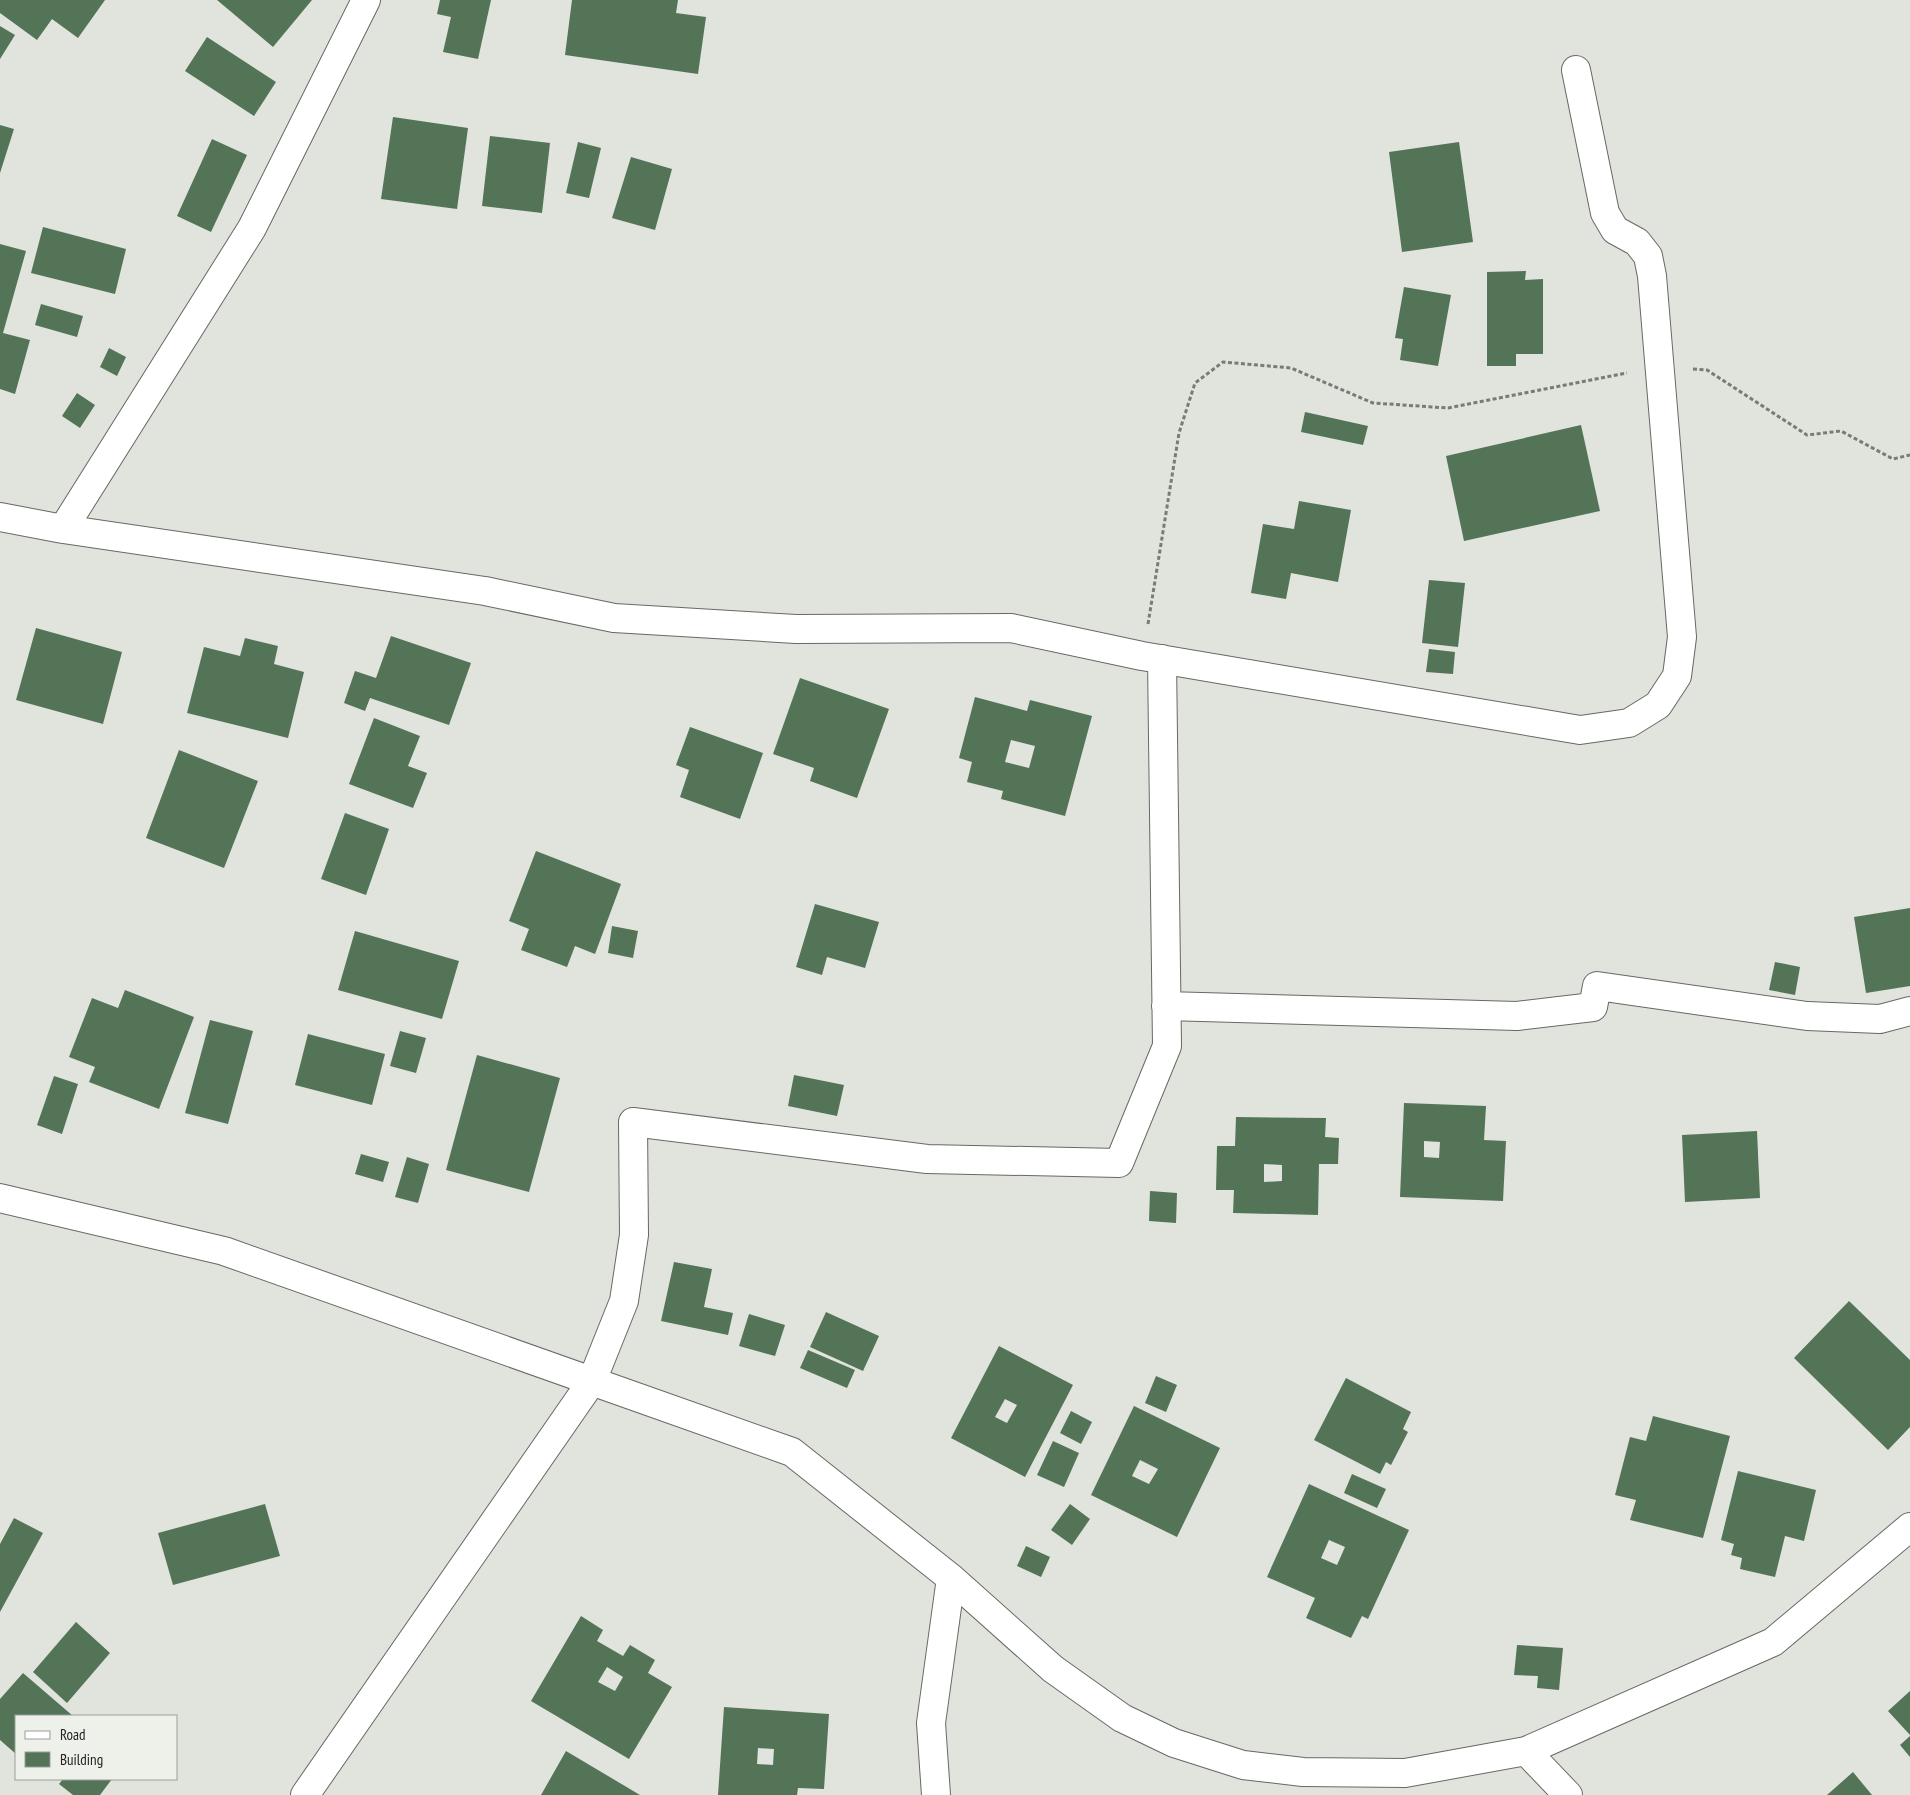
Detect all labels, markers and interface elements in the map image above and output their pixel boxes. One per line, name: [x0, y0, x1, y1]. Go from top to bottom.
legend: [15, 1715, 178, 1780]
text: Road: [60, 1725, 86, 1744]
text: Building: [60, 1750, 103, 1769]

